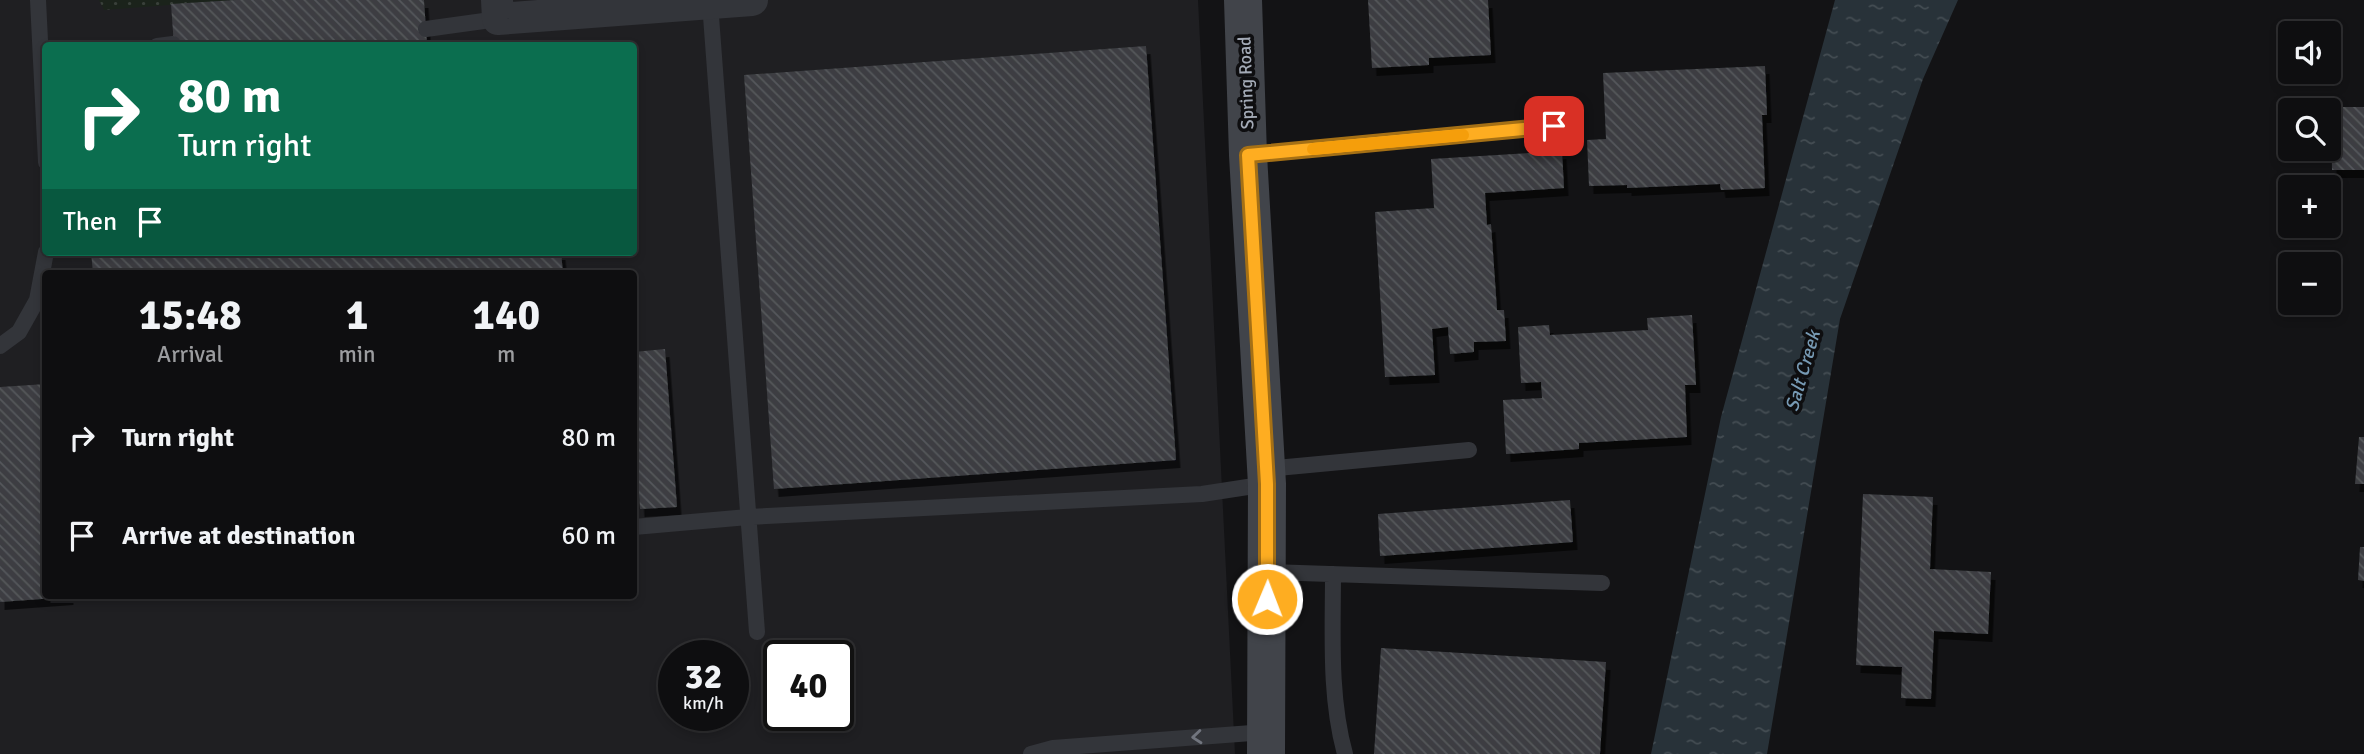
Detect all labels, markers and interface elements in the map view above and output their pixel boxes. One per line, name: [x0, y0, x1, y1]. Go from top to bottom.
map controls: [2278, 21, 2341, 315]
button: sound: [2278, 21, 2341, 84]
street label: Spring Road: [1233, 36, 1259, 130]
text: 80 m: [178, 66, 281, 126]
icon: right: [63, 70, 154, 161]
pin: [1524, 96, 1584, 156]
button: search: [2278, 98, 2341, 161]
icon: arrive: [1535, 107, 1573, 145]
text: Turn right: [178, 126, 311, 165]
button: +: [2278, 175, 2341, 238]
icon: arrive: [131, 203, 169, 241]
text: Then: [63, 206, 117, 238]
button: −: [2278, 252, 2341, 315]
text: 15:48: [139, 290, 242, 341]
text: 1: [346, 290, 368, 341]
text: 140: [472, 290, 540, 341]
water label: Salt Creek: [1780, 326, 1826, 414]
text: Arrival: [157, 340, 223, 369]
text: min: [338, 340, 376, 369]
text: m: [497, 340, 515, 369]
icon: right: [63, 419, 101, 457]
text: Turn right: [122, 422, 234, 454]
text: 80 m: [561, 422, 616, 454]
icon: arrive: [63, 517, 101, 555]
text: Arrive at destination: [122, 520, 355, 552]
text: 60 m: [561, 520, 616, 552]
position arrow: [1230, 562, 1304, 636]
speed limit sign: 40: [763, 640, 854, 731]
text: 32: [685, 655, 722, 698]
text: km/h: [683, 692, 724, 714]
one-way arrow: [1192, 729, 1203, 744]

